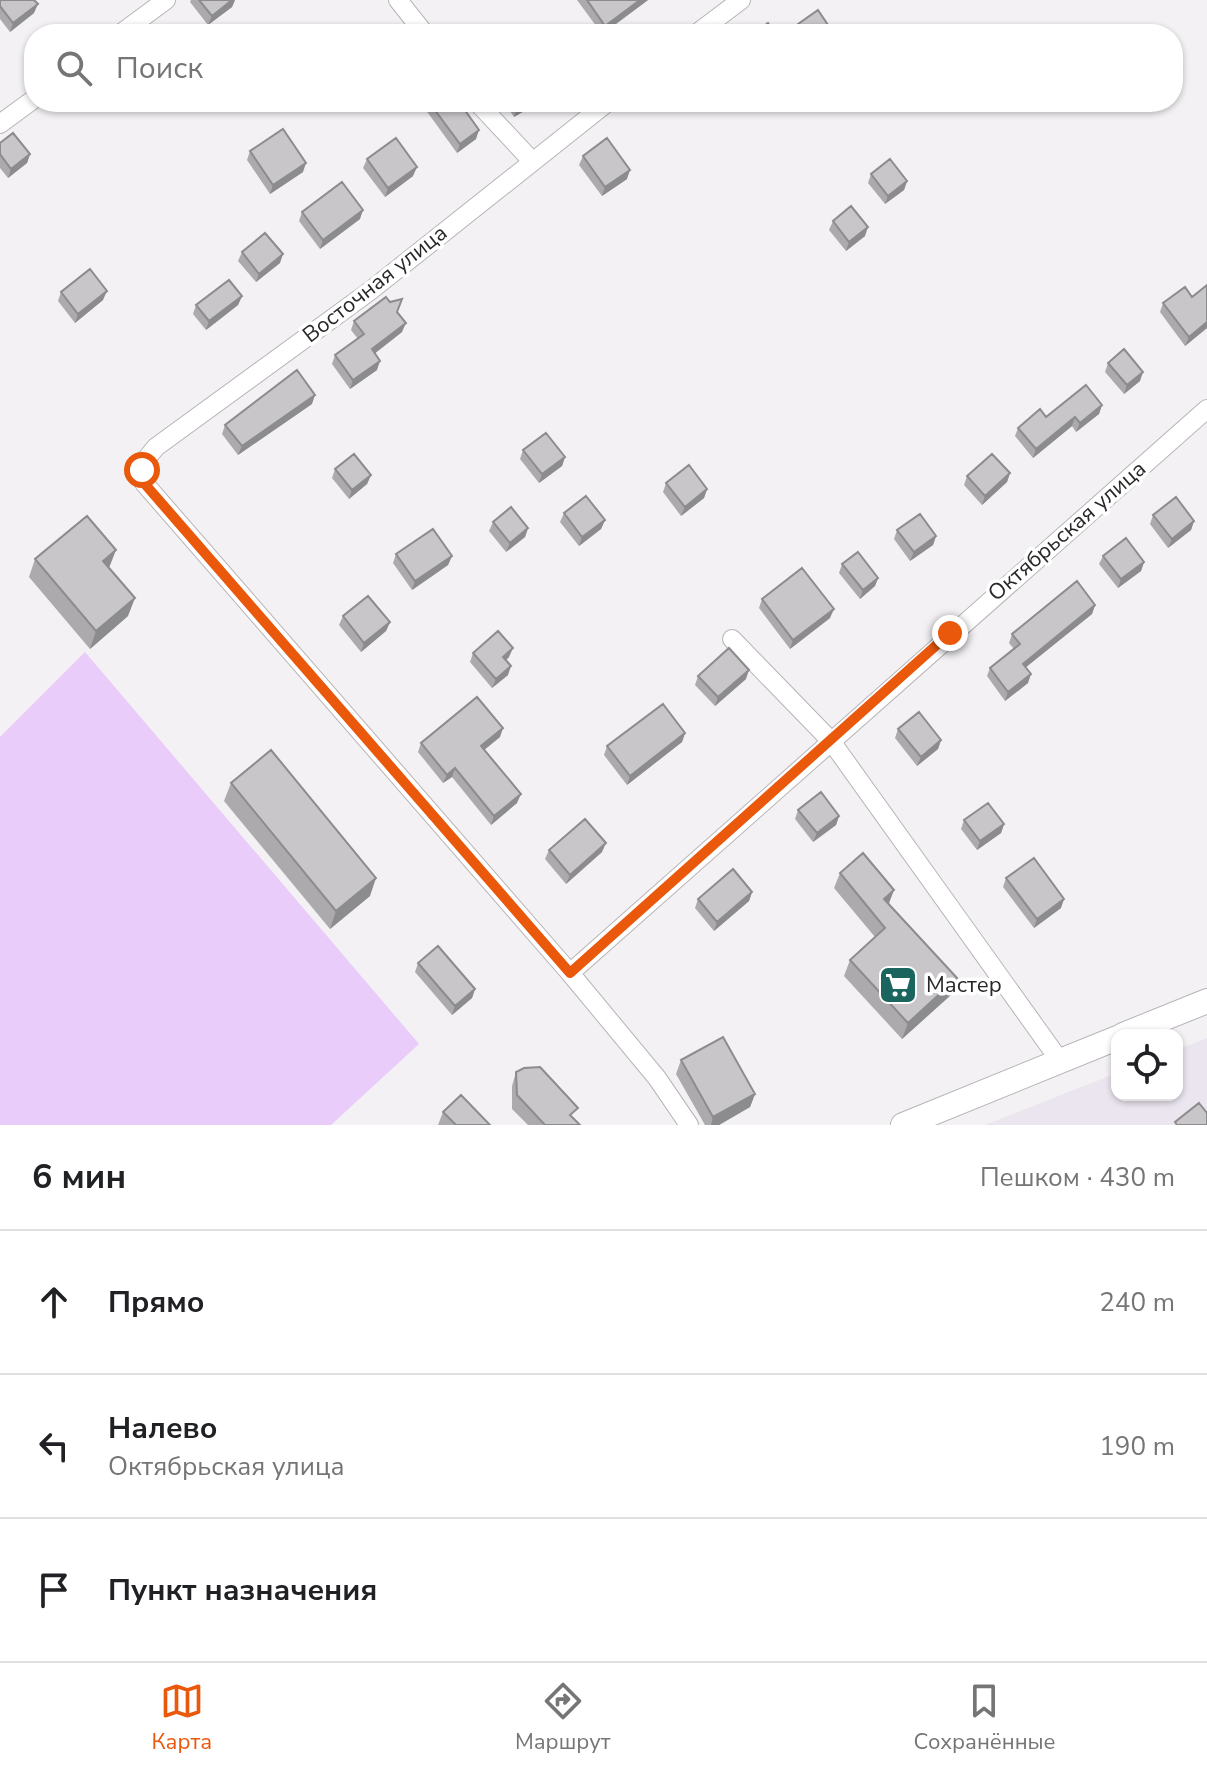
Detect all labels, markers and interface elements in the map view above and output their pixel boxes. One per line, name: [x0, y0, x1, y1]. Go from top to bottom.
search box: [24, 24, 1183, 112]
icon: search: [52, 46, 96, 90]
text: Поиск: [116, 48, 203, 89]
street label: Восточная улица: [297, 218, 453, 350]
route start: [124, 452, 160, 488]
street label: Октябрьская улица: [982, 454, 1152, 608]
route end: [932, 615, 968, 651]
supermarket icon: Мастер: [877, 964, 919, 1006]
place label: Мастер: [926, 970, 1002, 1000]
map controls: [1111, 1029, 1183, 1101]
button: locate: [1111, 1029, 1183, 1101]
text: 6 мин: [32, 1154, 126, 1200]
text: Пешком · 430 m: [980, 1160, 1175, 1195]
icon: ahead: [32, 1280, 76, 1324]
text: Прямо: [108, 1282, 205, 1323]
text: 240 m: [1099, 1285, 1175, 1320]
text: Налево: [108, 1408, 217, 1449]
icon: left: [32, 1424, 76, 1468]
text: 190 m: [1099, 1429, 1175, 1464]
text: Октябрьская улица: [108, 1449, 344, 1484]
icon: arrive: [32, 1568, 76, 1612]
text: Пункт назначения: [108, 1570, 377, 1611]
tab: Карта: [151, 1679, 212, 1757]
tab: Маршрут: [515, 1679, 611, 1757]
tab: Сохранённые: [913, 1679, 1056, 1757]

